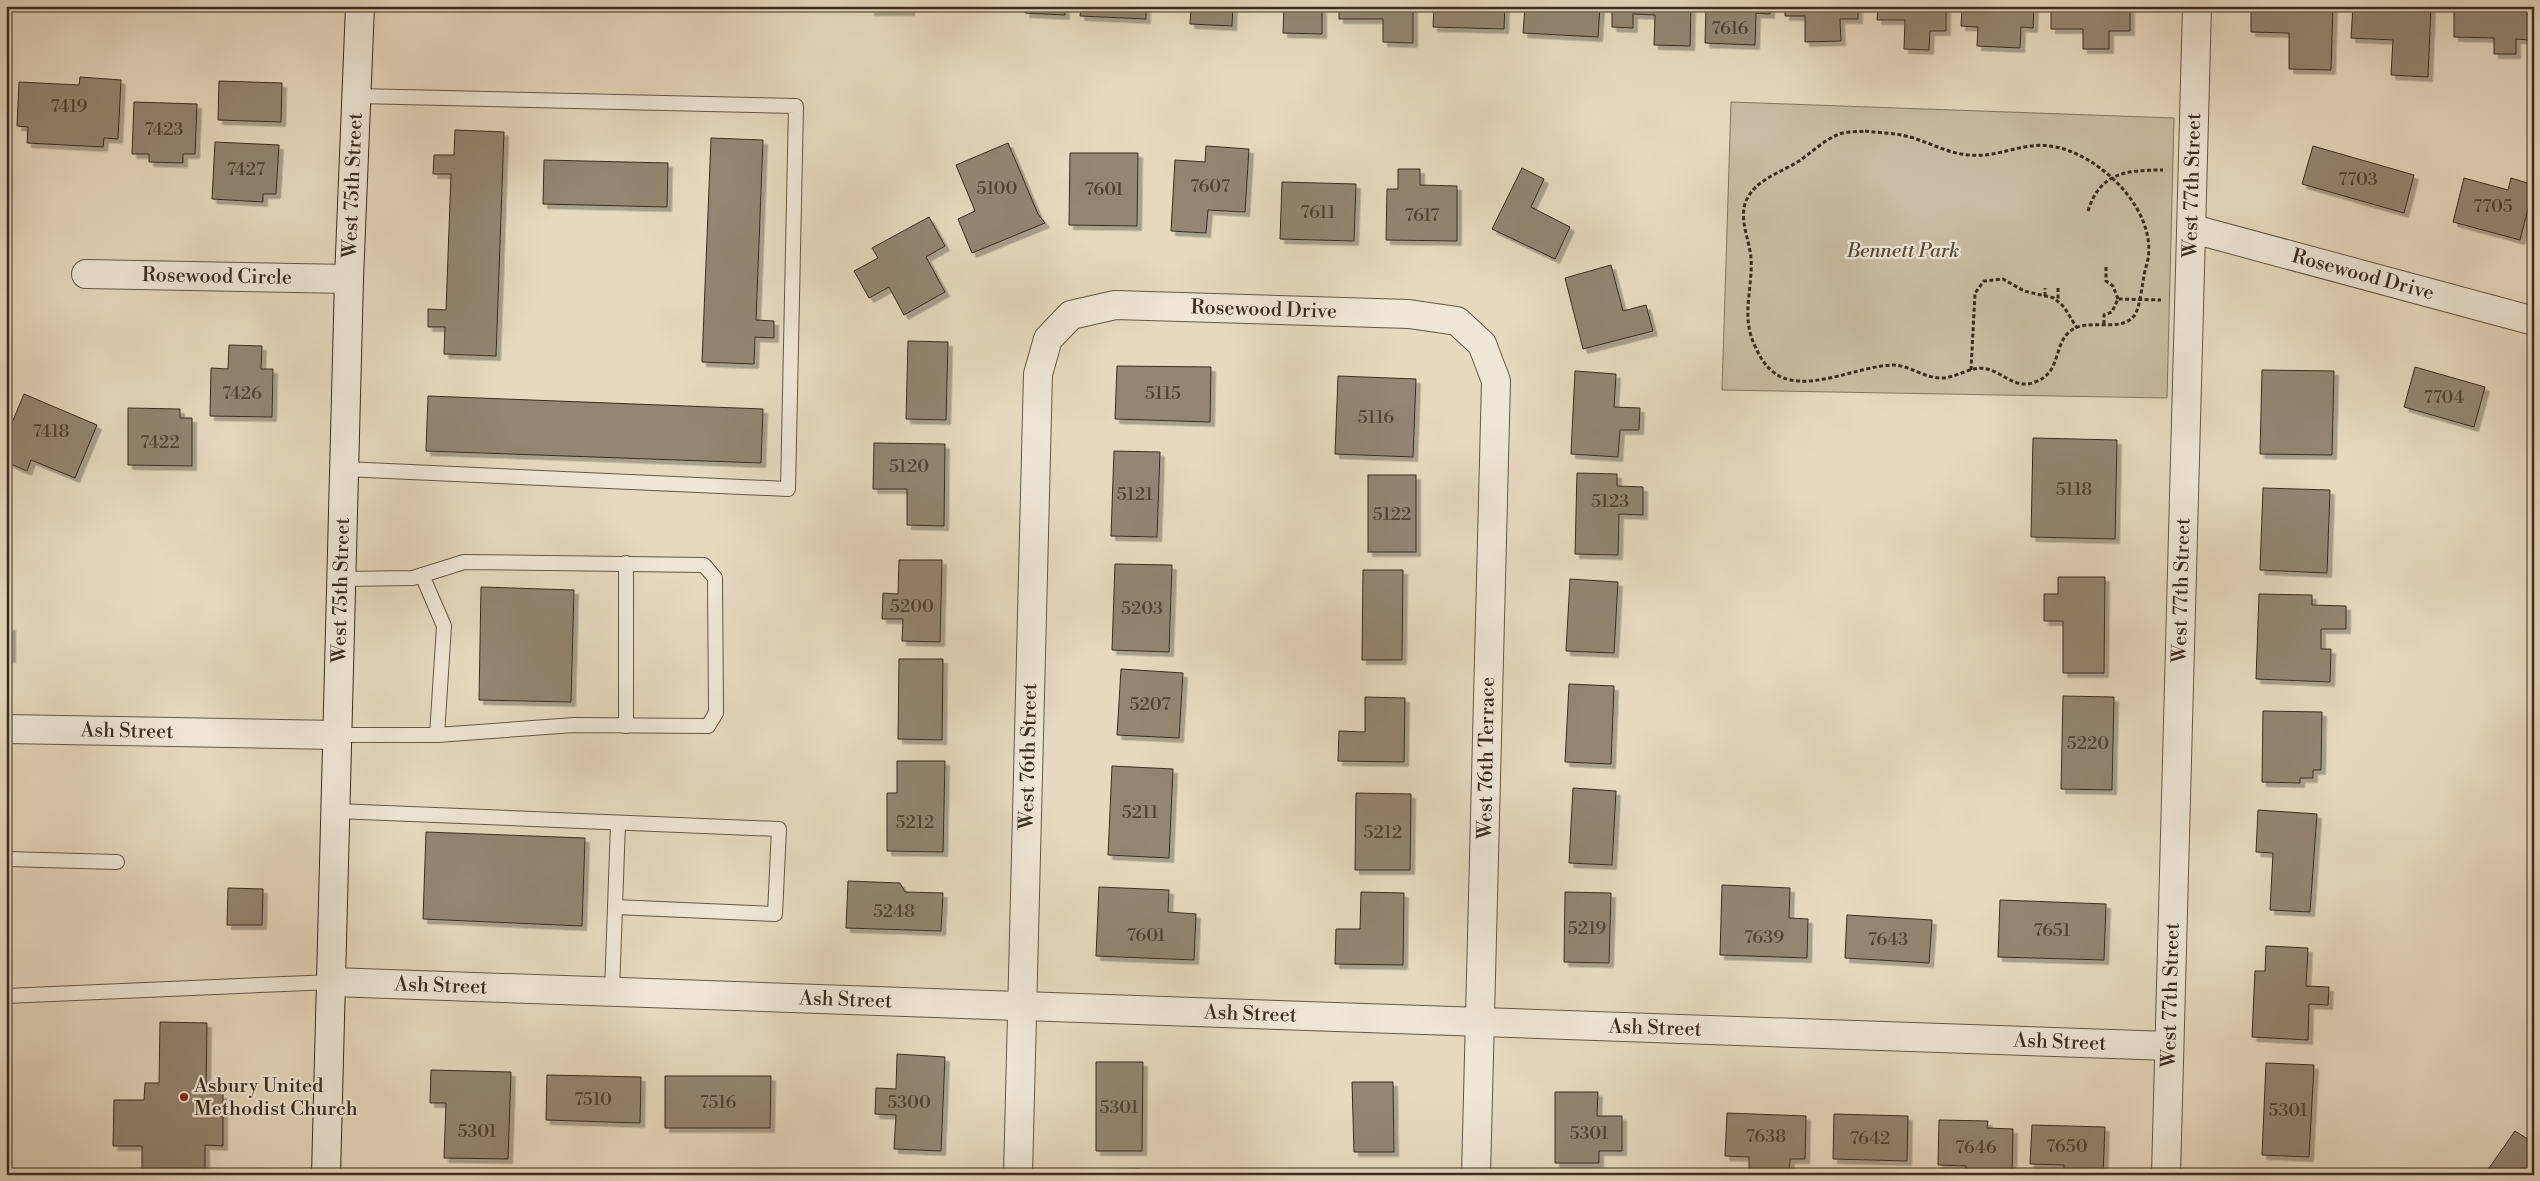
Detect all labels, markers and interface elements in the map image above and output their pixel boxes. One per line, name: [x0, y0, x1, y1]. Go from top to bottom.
house number: 7616: [1712, 17, 1749, 40]
house number: 7419: [51, 95, 87, 118]
street label: West 75th Street: [337, 112, 368, 260]
street label: West 77th Street: [2178, 113, 2207, 259]
house number: 7423: [145, 118, 184, 141]
house number: 7427: [227, 158, 265, 181]
house number: 7703: [2338, 168, 2378, 191]
house number: 7607: [1190, 175, 1230, 198]
house number: 5100: [977, 177, 1018, 200]
house number: 7601: [1085, 178, 1123, 201]
house number: 7705: [2473, 195, 2513, 218]
house number: 7611: [1301, 201, 1336, 224]
house number: 7617: [1405, 204, 1439, 227]
park label: Bennett Park: [1846, 239, 1959, 264]
street label: Rosewood Drive: [2289, 244, 2437, 306]
street label: Rosewood Circle: [142, 263, 292, 290]
street label: Rosewood Drive: [1190, 295, 1337, 324]
house number: 7426: [222, 382, 262, 405]
house number: 5115: [1145, 382, 1181, 405]
house number: 7704: [2424, 386, 2464, 409]
house number: 5116: [1358, 406, 1394, 429]
house number: 7418: [32, 420, 70, 443]
house number: 7422: [140, 431, 180, 454]
house number: 5120: [889, 455, 929, 478]
house number: 5118: [2056, 478, 2092, 501]
house number: 5121: [1117, 483, 1153, 506]
house number: 5123: [1591, 490, 1629, 513]
house number: 5122: [1373, 503, 1411, 526]
street label: West 75th Street: [327, 517, 355, 664]
street label: West 77th Street: [2167, 517, 2196, 664]
house number: 5200: [890, 595, 934, 618]
house number: 5203: [1121, 597, 1163, 620]
street label: West 76th Terrace: [1473, 677, 1501, 840]
street label: West 76th Street: [1014, 683, 1043, 831]
house number: 5207: [1130, 693, 1170, 716]
street label: Ash Street: [79, 718, 174, 745]
house number: 5220: [2067, 732, 2109, 755]
house number: 5211: [1122, 801, 1158, 824]
house number: 5212: [896, 811, 934, 834]
house number: 5212: [1364, 821, 1402, 844]
house number: 5248: [873, 900, 915, 923]
house number: 5219: [1568, 917, 1606, 940]
house number: 7651: [2033, 919, 2071, 942]
street label: West 77th Street: [2156, 922, 2185, 1069]
house number: 7601: [1127, 924, 1165, 947]
house number: 7639: [1744, 926, 1784, 949]
house number: 7643: [1868, 928, 1908, 951]
street label: Ash Street: [393, 972, 488, 1000]
street label: Ash Street: [798, 986, 893, 1014]
street label: Ash Street: [1203, 1000, 1297, 1028]
street label: Ash Street: [1607, 1014, 1702, 1042]
street label: Ash Street: [2012, 1028, 2107, 1056]
place label: Asbury United Methodist Church: [193, 1074, 358, 1122]
house number: 7510: [574, 1088, 612, 1111]
marker: Asbury United Methodist Church: [178, 1091, 190, 1103]
house number: 7516: [700, 1091, 736, 1114]
house number: 5300: [887, 1091, 931, 1114]
house number: 5301: [1100, 1096, 1139, 1119]
house number: 5301: [2269, 1099, 2308, 1122]
house number: 5301: [458, 1120, 497, 1143]
house number: 5301: [1570, 1122, 1609, 1145]
house number: 7638: [1746, 1125, 1786, 1148]
house number: 7642: [1850, 1127, 1890, 1150]
house number: 7650: [2046, 1135, 2088, 1158]
house number: 7646: [1955, 1136, 1997, 1159]

